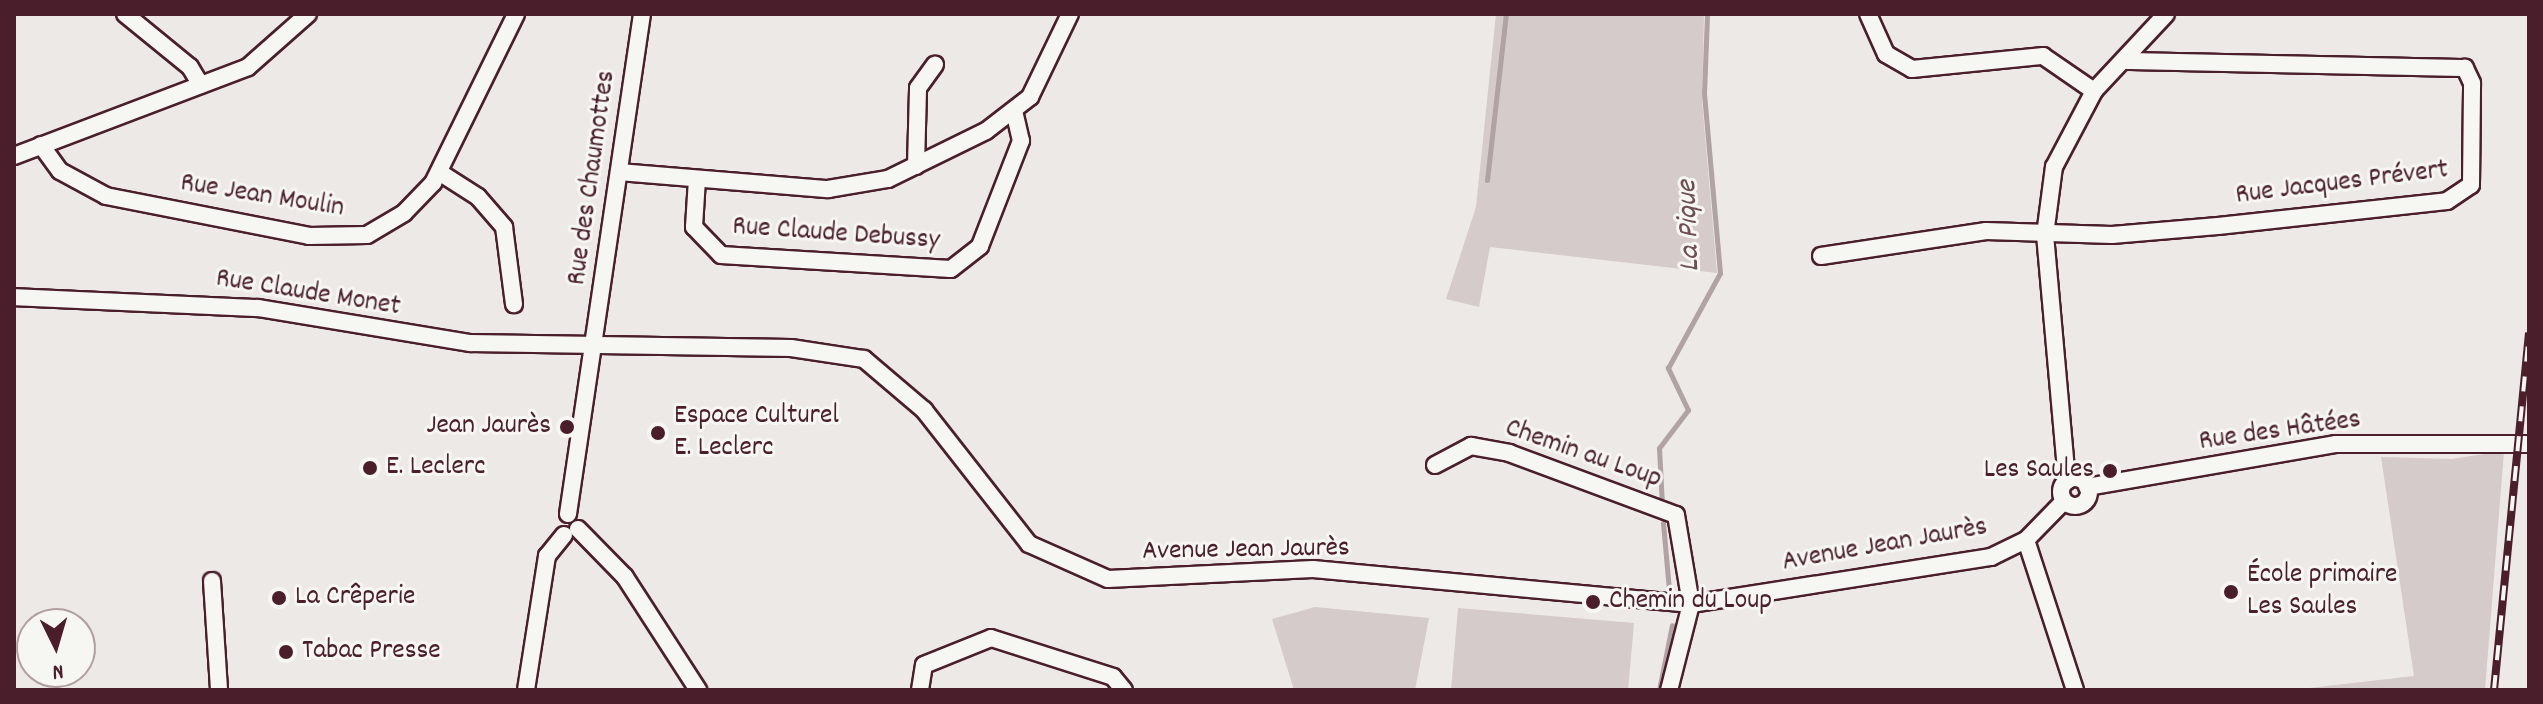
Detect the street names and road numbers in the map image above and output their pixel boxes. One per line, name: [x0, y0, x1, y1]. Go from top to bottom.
street label: Rue des Chaumottes: [561, 69, 625, 287]
street label: Rue Jacques Prévert: [2234, 154, 2450, 214]
street label: Rue Jean Moulin: [178, 167, 346, 227]
street label: Rue Claude Debussy: [731, 211, 941, 259]
street label: Rue Claude Monet: [213, 263, 403, 325]
street label: Rue des Hâtées: [2197, 404, 2363, 460]
street label: Chemin au Loup: [1500, 413, 1666, 497]
street label: Avenue Jean Jaurès: [1780, 511, 1990, 581]
street label: Avenue Jean Jaurès: [1142, 532, 1350, 570]

